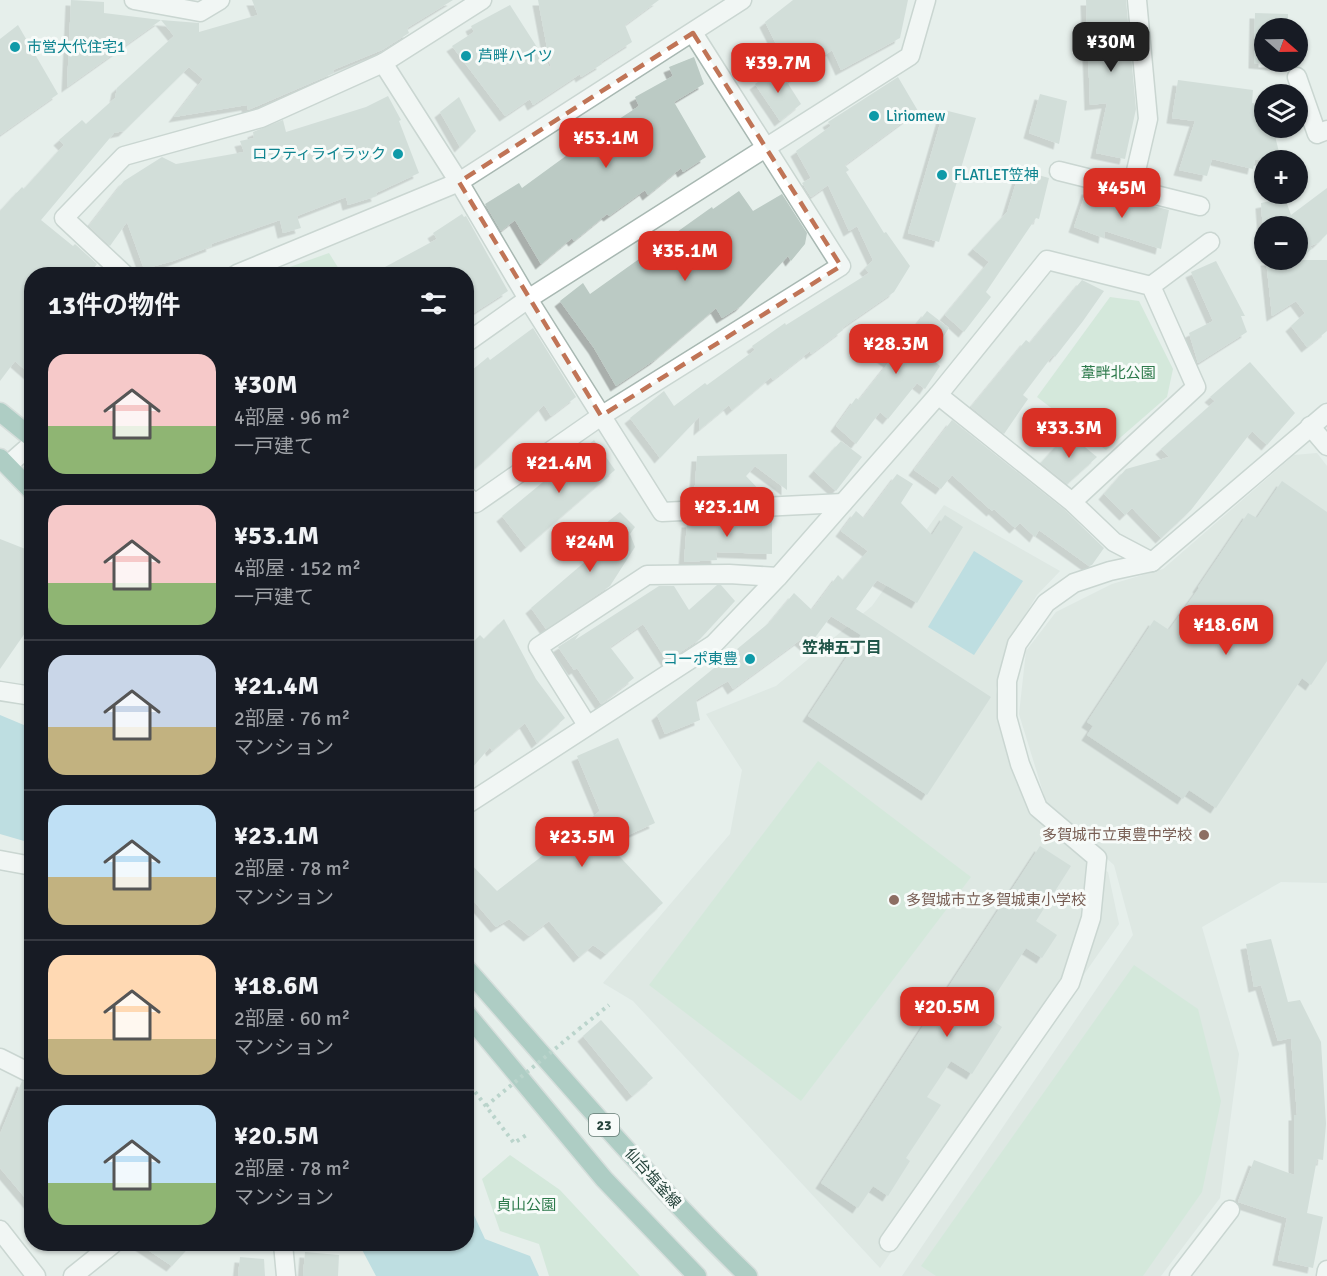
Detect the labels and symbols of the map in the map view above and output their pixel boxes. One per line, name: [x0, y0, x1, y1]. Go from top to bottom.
north arrow: [1254, 18, 1308, 72]
pin: ¥30M: [1075, 22, 1147, 73]
place label: 市営大代住宅1: [27, 38, 125, 56]
marker: 市営大代住宅1: [8, 40, 22, 54]
pin: ¥39.7M: [729, 43, 827, 94]
place label: 芦畔ハイツ: [478, 47, 553, 65]
marker: 芦畔ハイツ: [459, 49, 473, 63]
place label: Liriomew: [886, 107, 946, 125]
marker: Liriomew: [867, 109, 881, 123]
pin: ¥53.1M: [557, 118, 655, 169]
place label: ロフティライラック: [252, 145, 386, 163]
marker: ロフティライラック: [391, 147, 405, 161]
place label: FLATLET笠神: [954, 166, 1039, 184]
marker: FLATLET笠神: [935, 168, 949, 182]
pin: ¥45M: [1086, 168, 1158, 219]
pin: ¥35.1M: [636, 231, 734, 282]
pin: ¥28.3M: [847, 324, 945, 375]
park label: 葦畔北公園: [1080, 364, 1156, 382]
pin: ¥33.3M: [1020, 408, 1118, 459]
pin: ¥21.4M: [510, 443, 608, 494]
pin: ¥23.1M: [678, 487, 776, 538]
pin: ¥24M: [554, 522, 626, 573]
pin: ¥18.6M: [1177, 605, 1275, 656]
district label: 笠神五丁目: [802, 638, 882, 658]
place label: コーポ東豊: [663, 650, 738, 668]
marker: コーポ東豊: [743, 652, 757, 666]
pin: ¥23.5M: [533, 817, 631, 868]
place label: 多賀城市立東豊中学校: [1042, 826, 1192, 844]
marker: 多賀城市立東豊中学校: [1197, 828, 1211, 842]
place label: 多賀城市立多賀城東小学校: [906, 891, 1086, 909]
marker: 多賀城市立多賀城東小学校: [887, 893, 901, 907]
pin: ¥20.5M: [898, 987, 996, 1038]
road number: 23: [589, 1114, 619, 1136]
street label: 仙台塩釜線: [621, 1144, 685, 1212]
park label: 貞山公園: [496, 1196, 556, 1214]

